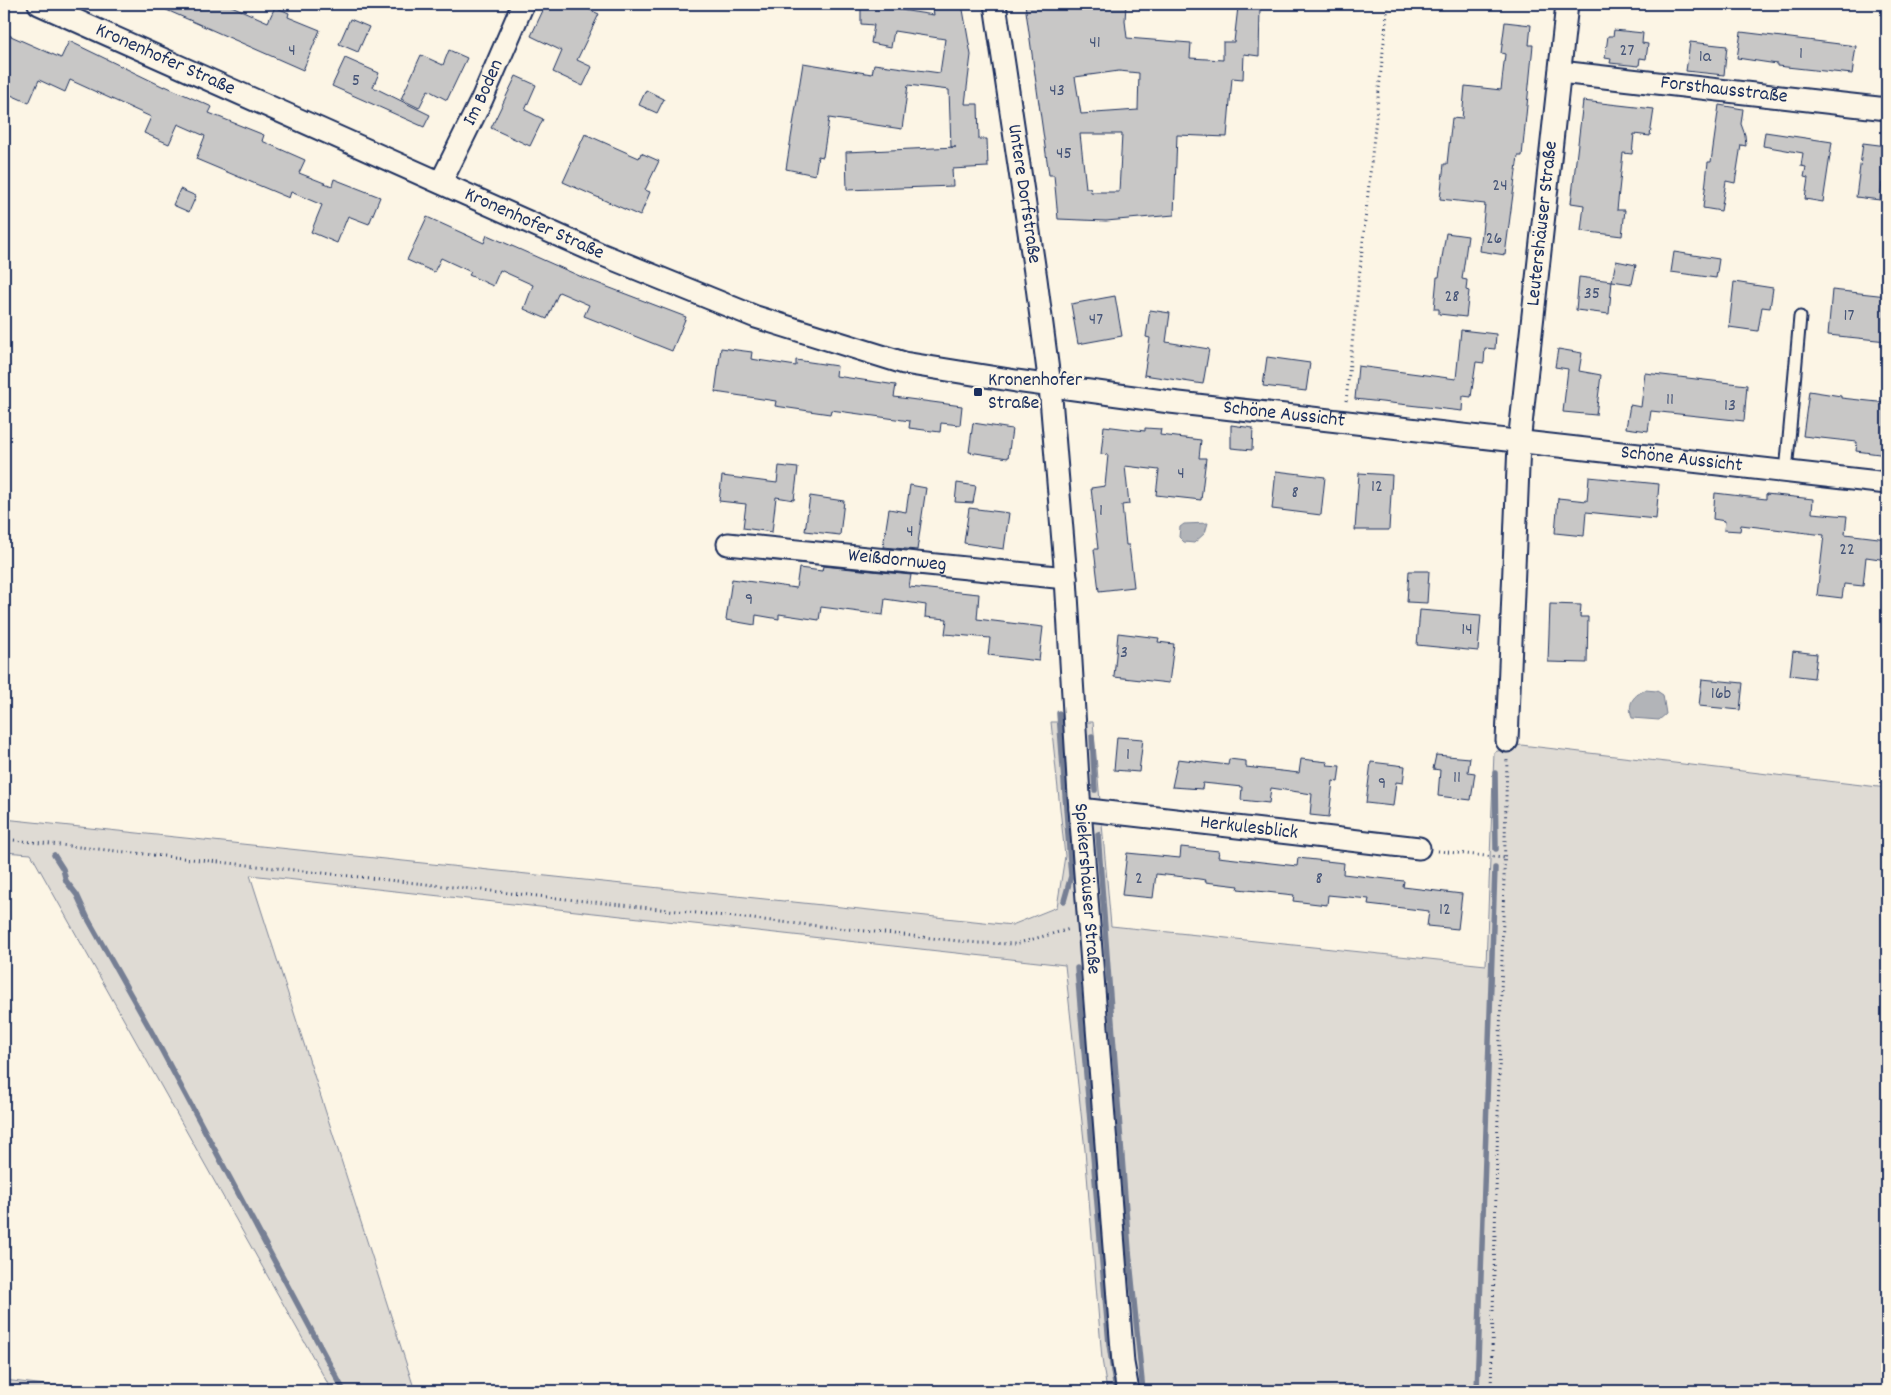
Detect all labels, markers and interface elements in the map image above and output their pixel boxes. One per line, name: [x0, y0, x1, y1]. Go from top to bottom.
street label: Kronenhofer Straße: [91, 17, 240, 104]
house number: 41: [1089, 31, 1101, 56]
house number: 4: [288, 39, 296, 64]
house number: 27: [1620, 39, 1634, 64]
house number: 1: [1799, 42, 1803, 67]
house number: 1a: [1699, 45, 1712, 70]
street label: Im Boden: [457, 55, 511, 131]
house number: 5: [352, 69, 360, 94]
street label: Forsthausstraße: [1659, 69, 1789, 112]
house number: 43: [1049, 79, 1065, 104]
street label: Untere Dorfstraße: [999, 122, 1048, 266]
street label: Leutershäuser Straße: [1520, 139, 1566, 308]
house number: 45: [1056, 142, 1072, 167]
house number: 24: [1492, 174, 1508, 199]
street label: Kronenhofer Straße: [460, 181, 608, 268]
house number: 26: [1486, 227, 1502, 252]
house number: 35: [1584, 282, 1600, 307]
house number: 28: [1444, 285, 1460, 310]
house number: 17: [1844, 304, 1855, 329]
house number: 47: [1089, 308, 1103, 333]
place label: Kronenhofer Straße: [988, 367, 1083, 418]
marker: Kronenhofer Straße: [972, 386, 984, 398]
house number: 11: [1666, 388, 1674, 413]
street label: Schöne Aussicht: [1222, 394, 1346, 436]
house number: 13: [1724, 394, 1736, 419]
street label: Schöne Aussicht: [1619, 439, 1744, 481]
house number: 4: [1177, 462, 1185, 487]
house number: 12: [1371, 475, 1383, 500]
house number: 8: [1291, 481, 1299, 506]
house number: 1: [1099, 499, 1103, 524]
house number: 4: [906, 520, 914, 545]
house number: 22: [1839, 538, 1855, 563]
street label: Weißdornweg: [847, 542, 948, 580]
house number: 9: [745, 588, 753, 613]
house number: 14: [1461, 618, 1473, 643]
house number: 3: [1120, 641, 1128, 666]
house number: 16b: [1711, 682, 1731, 707]
house number: 1: [1126, 743, 1130, 768]
house number: 11: [1453, 766, 1461, 791]
house number: 9: [1378, 772, 1386, 797]
street label: Spiekershäuser Straße: [1066, 802, 1107, 976]
street label: Herkulesblick: [1198, 809, 1299, 848]
house number: 2: [1135, 867, 1143, 892]
house number: 8: [1315, 867, 1323, 892]
house number: 12: [1439, 898, 1451, 923]

